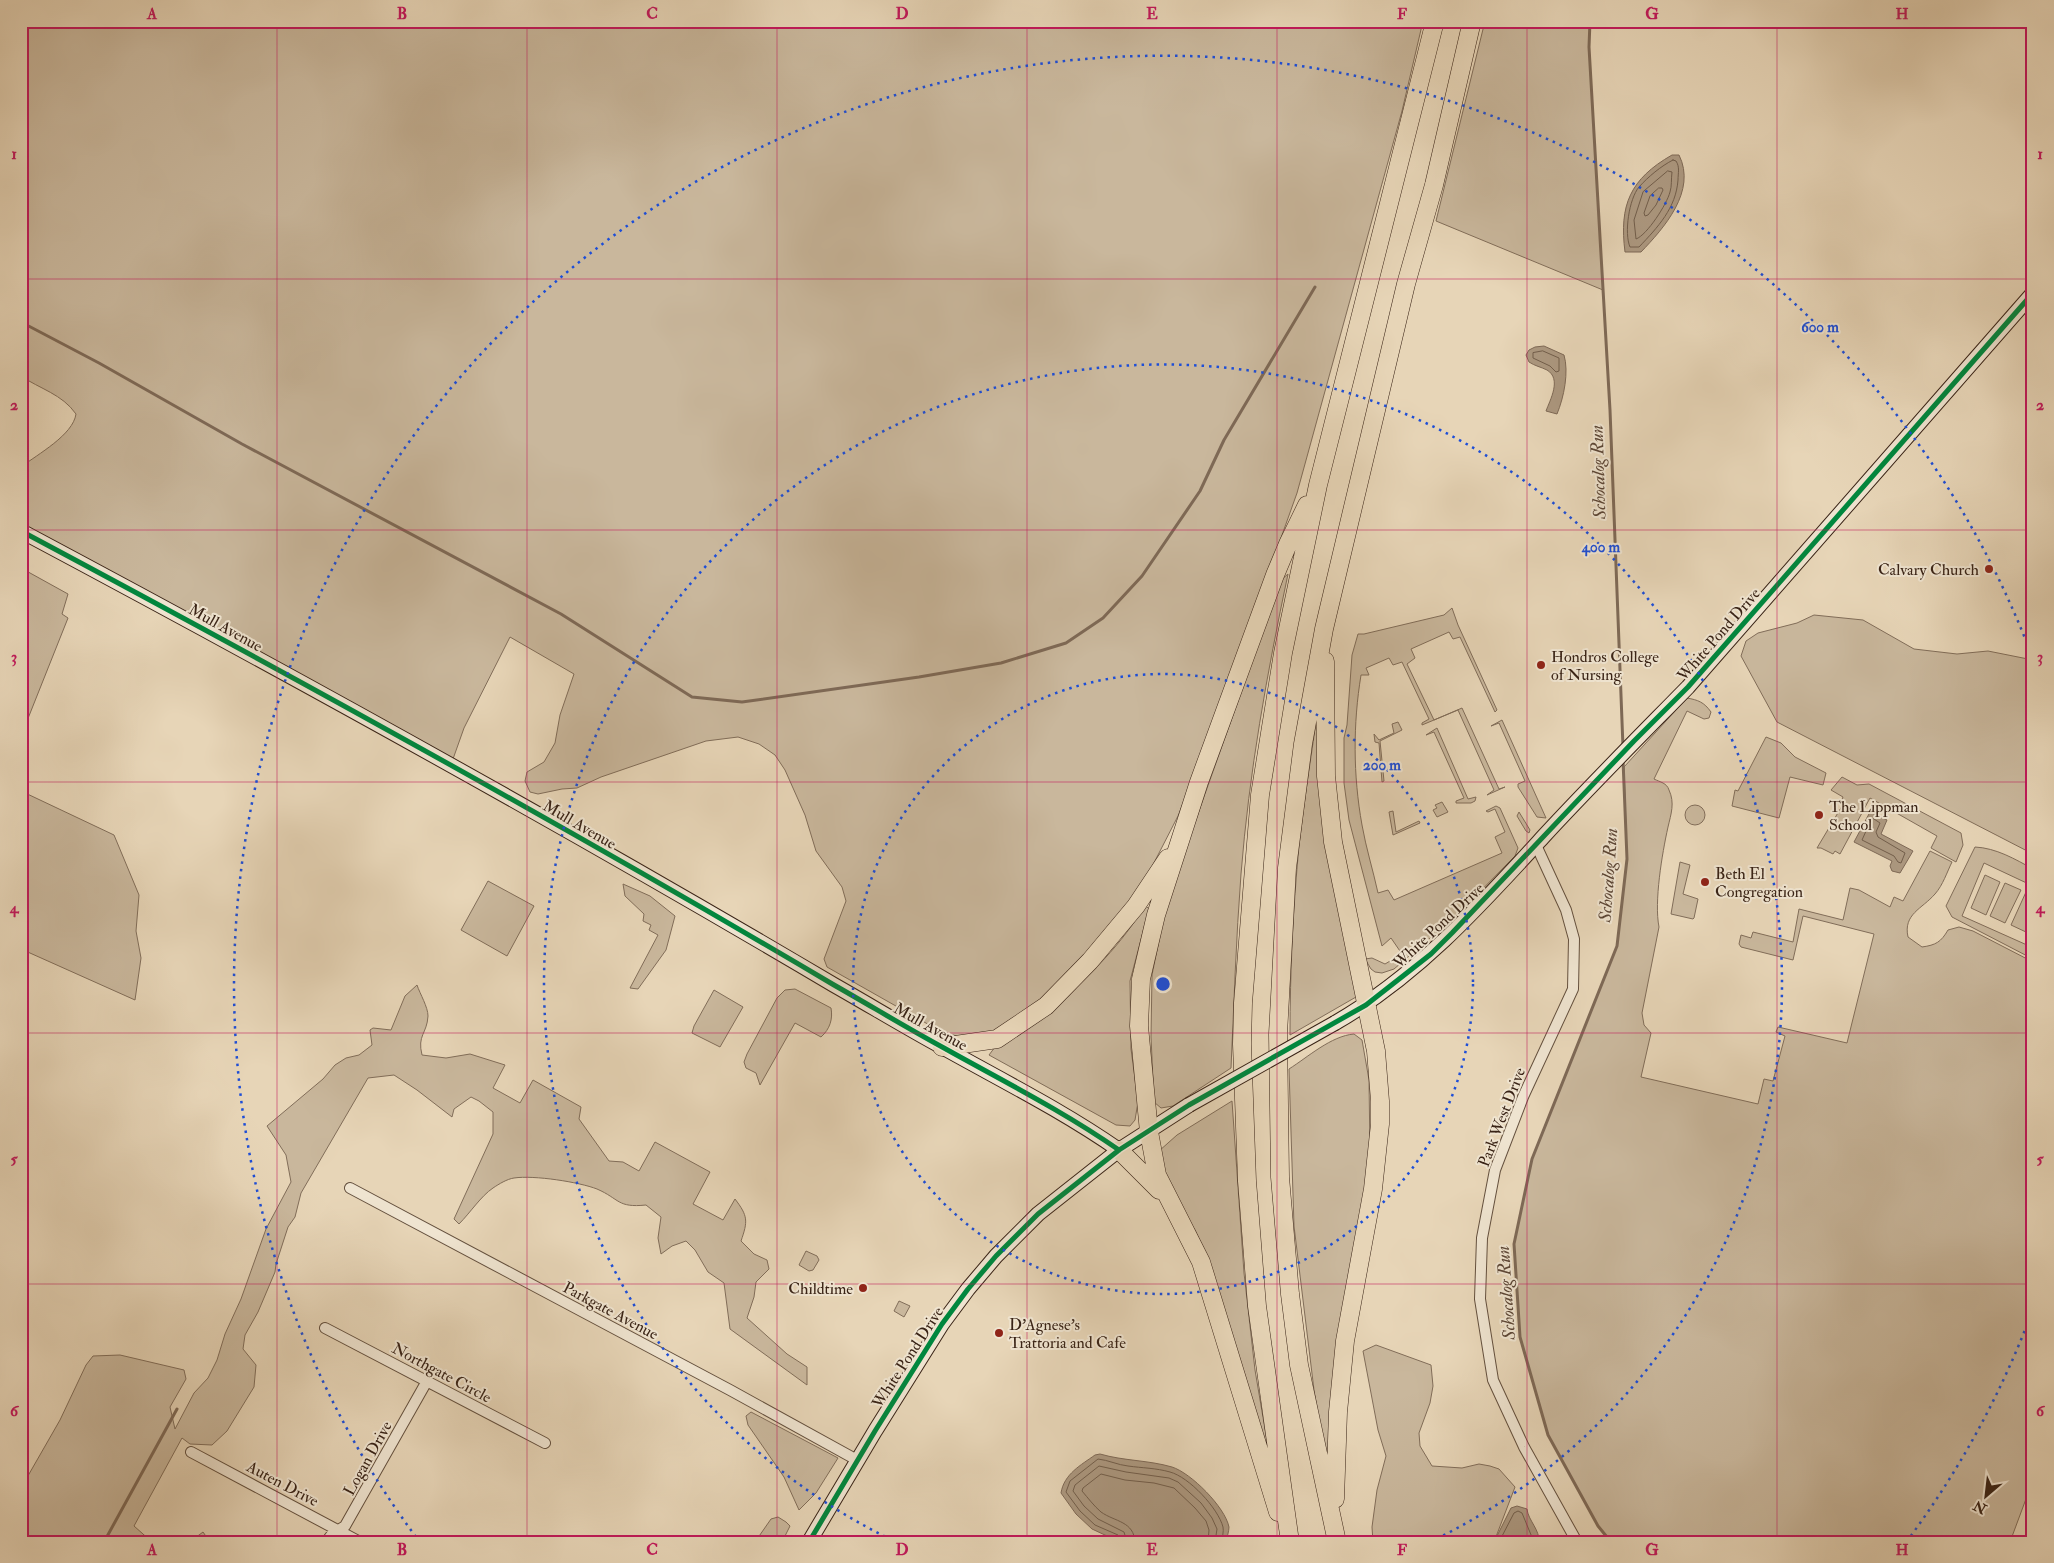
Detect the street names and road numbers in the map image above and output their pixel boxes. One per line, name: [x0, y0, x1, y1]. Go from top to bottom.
street label: White Pond Drive: [1672, 584, 1765, 686]
street label: Mull Avenue: [185, 599, 266, 657]
street label: Mull Avenue: [539, 796, 620, 854]
street label: White Pond Drive: [1388, 878, 1488, 974]
street label: Mull Avenue: [890, 998, 971, 1056]
street label: Park West Drive: [1474, 1065, 1530, 1170]
street label: Parkgate Avenue: [559, 1277, 662, 1345]
street label: White Pond Drive: [867, 1303, 948, 1413]
street label: Northgate Circle: [388, 1338, 495, 1408]
street label: Logan Drive: [339, 1417, 397, 1499]
street label: Auten Drive: [242, 1456, 322, 1511]

